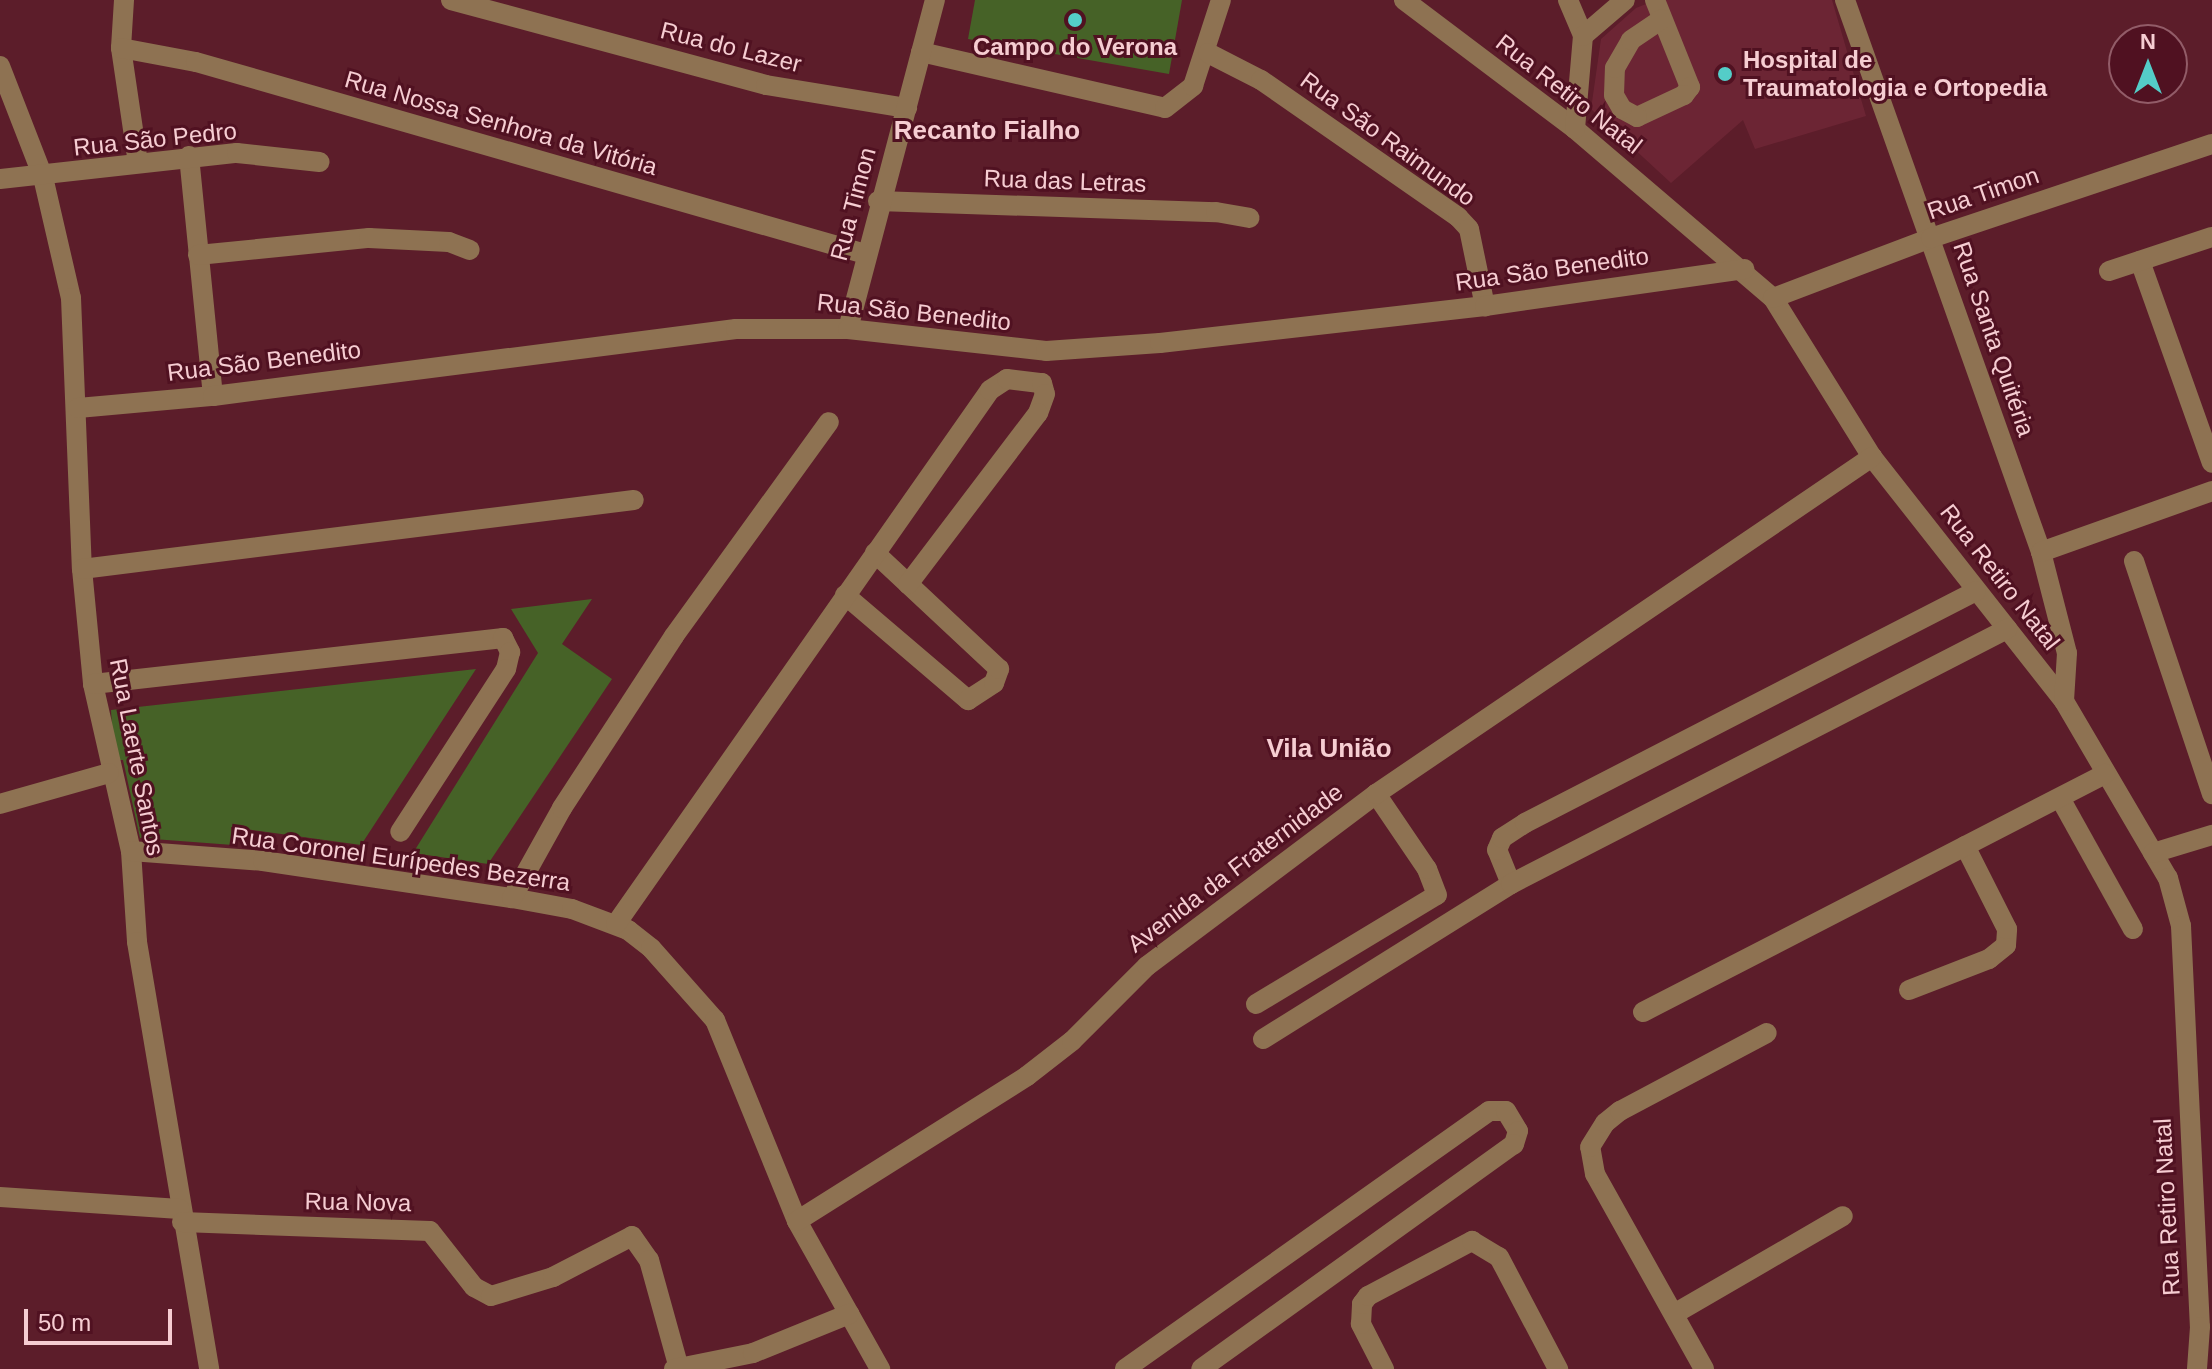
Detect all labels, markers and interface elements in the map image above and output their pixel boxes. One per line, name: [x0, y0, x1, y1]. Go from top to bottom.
marker: Campo do Verona: [1066, 11, 1084, 29]
street label: Rua do Lazer: [658, 16, 804, 78]
north arrow: [2108, 24, 2188, 104]
street label: Rua Retiro Natal: [1490, 28, 1648, 160]
text: N: [2140, 29, 2156, 54]
place label: Campo do Verona: [973, 33, 1177, 61]
place label: Hospital de Traumatologia e Ortopedia: [1743, 46, 2047, 102]
marker: Hospital de Traumatologia e Ortopedia: [1714, 63, 1736, 85]
street label: Rua Nossa Senhora da Vitória: [341, 65, 661, 181]
street label: Rua São Raimundo: [1295, 66, 1481, 212]
district label: Recanto Fialho: [894, 115, 1080, 147]
street label: Rua São Pedro: [72, 116, 238, 162]
street label: Rua Timon: [824, 144, 882, 264]
street label: Rua Timon: [1923, 160, 2043, 226]
street label: Rua das Letras: [983, 164, 1147, 198]
street label: Rua Santa Quitéria: [1947, 238, 2041, 440]
street label: Rua São Benedito: [1454, 241, 1650, 297]
street label: Rua São Benedito: [816, 287, 1012, 337]
street label: Rua São Benedito: [166, 335, 362, 387]
street label: Rua Retiro Natal: [1934, 498, 2066, 656]
street label: Rua Laerte Santos: [104, 656, 170, 858]
district label: Vila União: [1266, 733, 1392, 765]
street label: Avenida da Fraternidade: [1122, 778, 1348, 958]
street label: Rua Coronel Eurípedes Bezerra: [230, 821, 572, 897]
street label: Rua Retiro Natal: [2148, 1118, 2186, 1296]
street label: Rua Nova: [304, 1187, 412, 1217]
scale bar: [28, 1293, 176, 1343]
text: 50 m: [38, 1309, 91, 1336]

